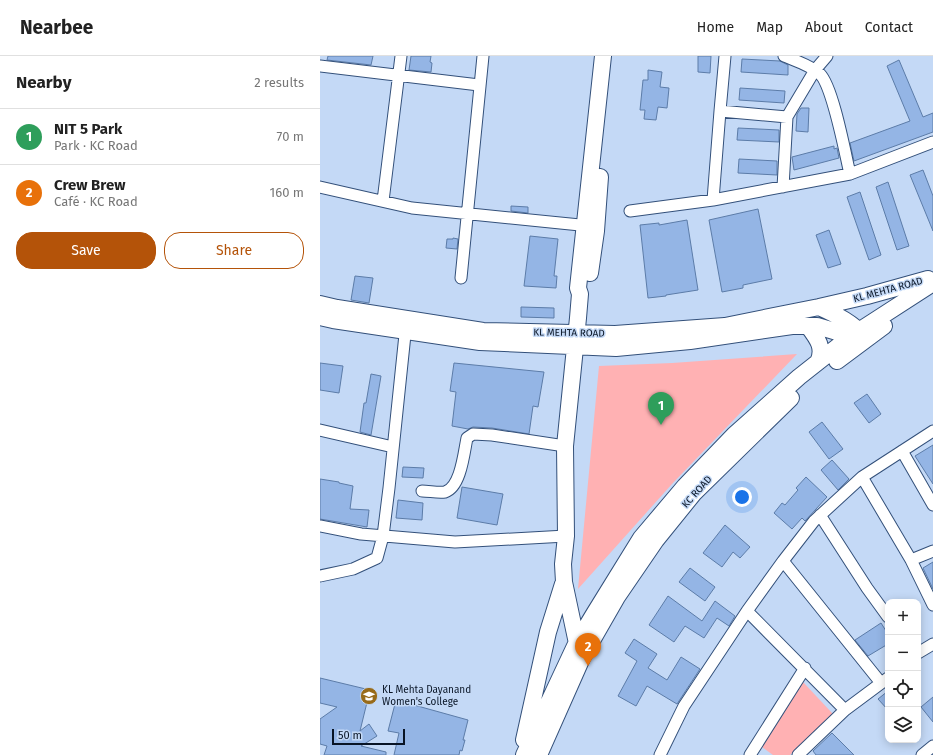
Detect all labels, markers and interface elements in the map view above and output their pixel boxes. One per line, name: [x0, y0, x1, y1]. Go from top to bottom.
text: Nearbee: [20, 16, 93, 39]
text: Home: [697, 19, 734, 36]
text: Map: [756, 19, 783, 36]
text: About: [805, 19, 843, 36]
text: Contact: [865, 19, 913, 36]
text: Nearby: [16, 72, 71, 93]
text: 2 results: [254, 75, 304, 90]
text: NIT 5 Park: [54, 120, 122, 138]
text: 1: [26, 129, 32, 144]
text: 70 m: [277, 129, 304, 144]
text: Park · KC Road: [54, 138, 138, 153]
text: Crew Brew: [54, 176, 125, 194]
text: 2: [26, 185, 32, 200]
text: 160 m: [270, 185, 304, 200]
text: Café · KC Road: [54, 194, 138, 209]
button: Save: [16, 232, 156, 269]
button: Share: [164, 232, 304, 269]
street label: KL MEHTA ROAD: [852, 275, 924, 305]
street label: KL MEHTA ROAD: [533, 326, 605, 340]
pin: 1: [648, 392, 674, 425]
street label: KC ROAD: [680, 474, 714, 510]
your location: [732, 487, 752, 507]
map controls: [885, 599, 921, 743]
button: +: [885, 599, 921, 635]
pin: 2: [575, 633, 601, 666]
button: −: [885, 635, 921, 671]
button: locate: [885, 671, 921, 707]
place label: KL Mehta Dayanand Women's College: [382, 684, 471, 708]
school or university icon: KL Mehta Dayanand Women's College: [359, 686, 379, 706]
button: layers: [885, 707, 921, 743]
scale bar: [332, 727, 405, 746]
text: 50 m: [338, 729, 362, 742]

